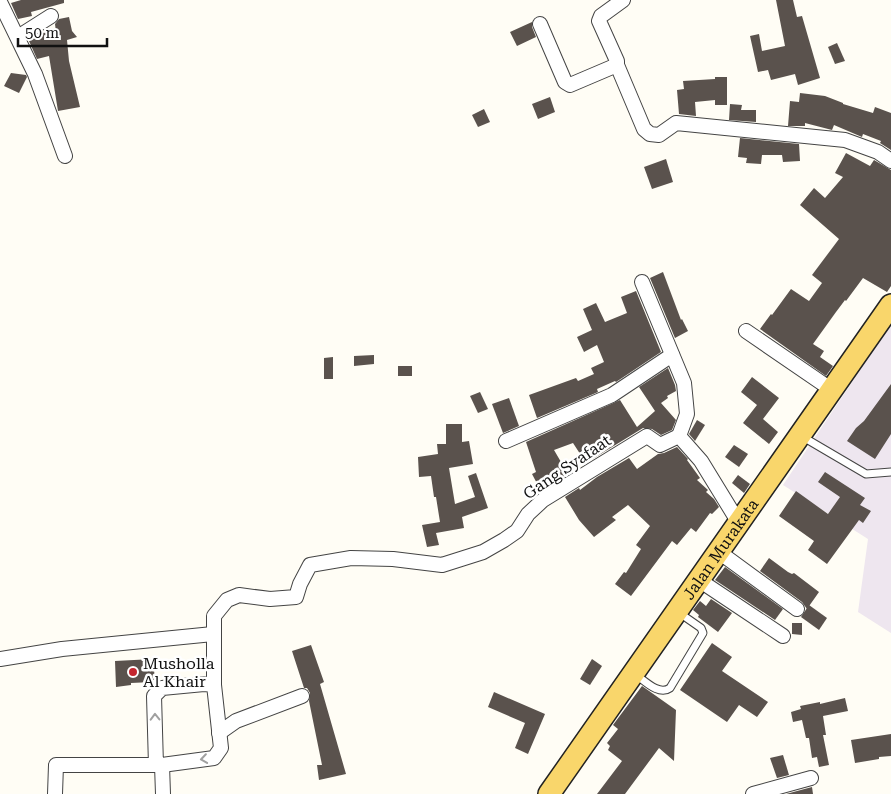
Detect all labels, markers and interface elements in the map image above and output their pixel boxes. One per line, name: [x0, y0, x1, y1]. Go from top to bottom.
scale bar: [18, 15, 106, 47]
text: 50 m: [25, 24, 60, 42]
street label: Gang Syafaat: [520, 431, 614, 503]
street label: Jalan Murakata: [679, 495, 762, 603]
place label: Musholla Al Khair: [143, 654, 215, 691]
marker: Musholla Al Khair: [127, 666, 139, 678]
one-way arrow: [149, 712, 160, 720]
one-way arrow: [199, 753, 207, 764]

